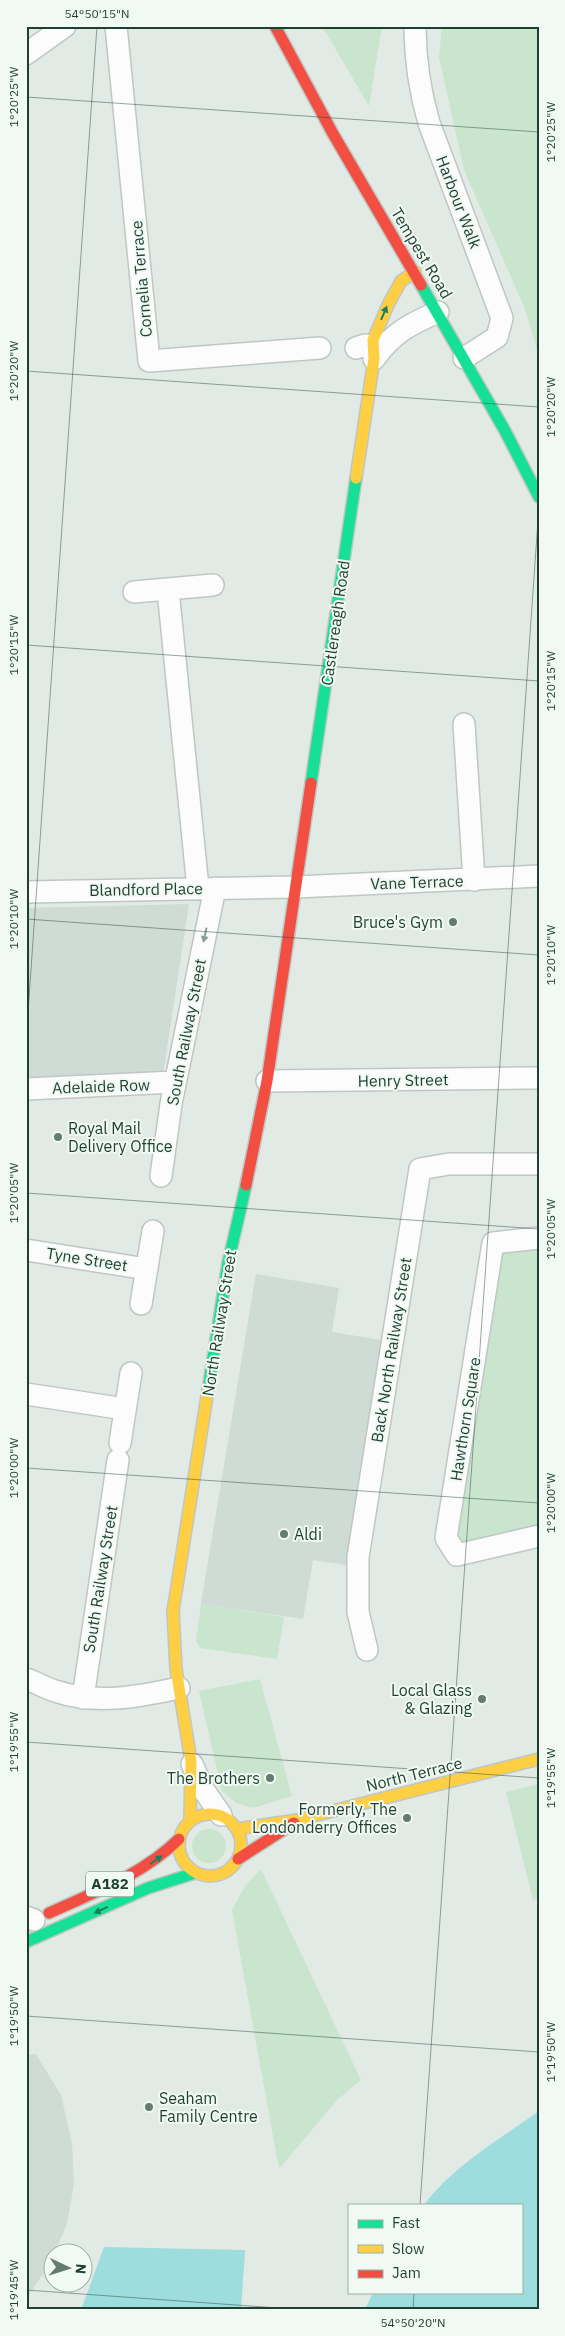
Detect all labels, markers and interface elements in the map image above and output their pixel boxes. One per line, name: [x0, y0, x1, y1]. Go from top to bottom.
text: 54°50'15"N: [64, 6, 130, 21]
text: 1°20'25"W: [6, 66, 21, 127]
text: 1°20'25"W: [543, 101, 558, 162]
street label: Harbour Walk: [432, 153, 486, 252]
street label: Tempest Road: [387, 204, 457, 302]
street label: Cornelia Terrace: [126, 220, 156, 338]
one-way arrow: [381, 306, 389, 320]
text: 1°20'20"W: [6, 340, 21, 401]
text: 1°20'20"W: [543, 376, 558, 437]
street label: Castlereagh Road: [316, 559, 354, 687]
text: 1°20'15"W: [6, 614, 21, 675]
text: 1°20'15"W: [543, 650, 558, 711]
street label: Vane Terrace: [370, 870, 464, 894]
street label: Blandford Place: [89, 878, 203, 900]
text: 1°20'10"W: [6, 888, 21, 949]
place label: Bruce's Gym: [353, 912, 443, 932]
marker: Bruce's Gym: [447, 916, 459, 928]
text: 1°20'10"W: [543, 924, 558, 985]
one-way arrow: [200, 928, 208, 944]
street label: South Railway Street: [162, 957, 210, 1107]
street label: Henry Street: [357, 1069, 449, 1091]
street label: Adelaide Row: [52, 1074, 150, 1098]
place label: Royal Mail Delivery Office: [68, 1118, 173, 1156]
marker: Royal Mail Delivery Office: [52, 1131, 64, 1143]
text: 1°20'05"W: [6, 1162, 21, 1223]
text: 1°20'05"W: [543, 1198, 558, 1259]
street label: Tyne Street: [45, 1243, 129, 1275]
street label: North Railway Street: [198, 1248, 240, 1398]
street label: Back North Railway Street: [366, 1256, 416, 1444]
street label: Hawthorn Square: [445, 1355, 485, 1482]
text: 1°20'00"W: [6, 1437, 21, 1498]
text: 1°20'00"W: [543, 1472, 558, 1533]
street label: South Railway Street: [78, 1504, 122, 1654]
place label: Aldi: [294, 1524, 322, 1544]
marker: Aldi: [278, 1528, 290, 1540]
place label: Local Glass & Glazing: [391, 1680, 473, 1718]
marker: Local Glass & Glazing: [476, 1693, 488, 1705]
text: 1°19'55"W: [6, 1711, 21, 1772]
text: 1°19'55"W: [543, 1747, 558, 1808]
street label: North Terrace: [364, 1752, 464, 1796]
place label: The Brothers: [167, 1768, 260, 1788]
marker: The Brothers: [264, 1772, 276, 1784]
place label: Formerly, The Londonderry Offices: [252, 1799, 397, 1837]
marker: Formerly, The Londonderry Offices: [401, 1812, 413, 1824]
one-way arrow: [149, 1855, 163, 1865]
road number: A182: [86, 1872, 134, 1896]
one-way arrow: [94, 1906, 108, 1914]
text: 1°19'50"W: [6, 1985, 21, 2046]
text: 1°19'50"W: [543, 2021, 558, 2082]
place label: Seaham Family Centre: [159, 2088, 258, 2126]
marker: Seaham Family Centre: [143, 2101, 155, 2113]
legend: [348, 2204, 522, 2294]
text: Fast: [392, 2213, 420, 2232]
text: Slow: [392, 2239, 425, 2258]
north arrow: [42, 2244, 92, 2294]
text: 1°19'45"W: [6, 2259, 21, 2320]
text: N: [72, 2263, 90, 2275]
text: Jam: [392, 2263, 421, 2282]
text: 54°50'20"N: [380, 2315, 446, 2330]

